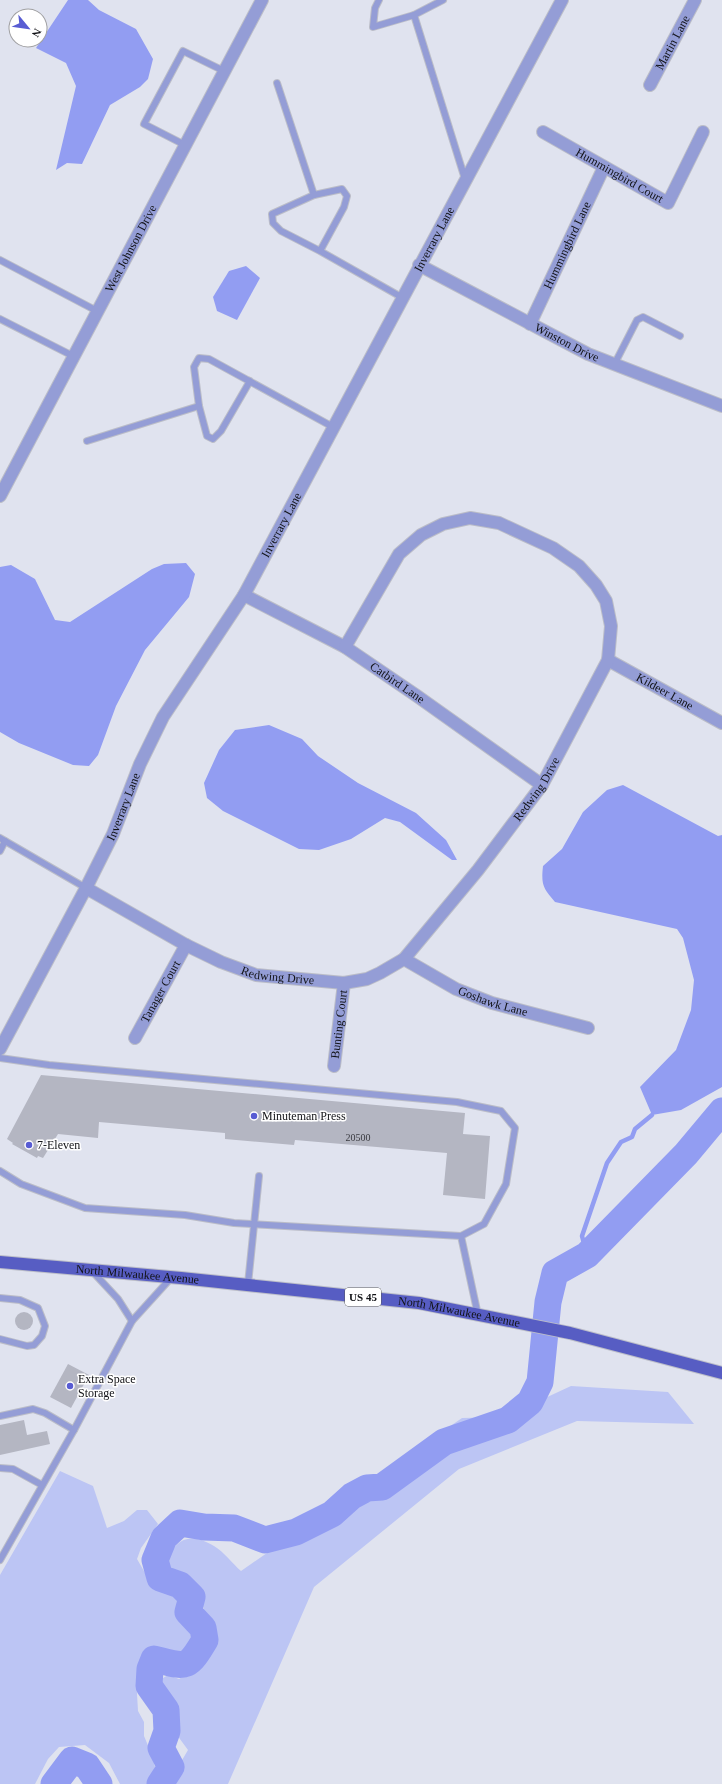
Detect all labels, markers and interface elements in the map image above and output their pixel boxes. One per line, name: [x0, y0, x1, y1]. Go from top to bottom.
north arrow: [8, 8, 48, 48]
street label: Martin Lane: [652, 13, 693, 72]
text: N: [30, 26, 44, 39]
street label: Hummingbird Court: [573, 145, 666, 206]
street label: Hummingbird Lane: [540, 199, 594, 291]
street label: West Johnson Drive: [102, 203, 159, 294]
street label: Inverrary Lane: [411, 204, 457, 274]
street label: Winston Drive: [532, 320, 601, 365]
street label: Inverrary Lane: [258, 490, 304, 560]
street label: Catbird Lane: [367, 659, 427, 706]
street label: Kildeer Lane: [634, 670, 696, 713]
street label: Redwing Drive: [510, 755, 562, 824]
street label: Inverrary Lane: [104, 771, 143, 843]
street label: Tanager Court: [138, 957, 183, 1025]
street label: Redwing Drive: [239, 963, 315, 987]
street label: Goshawk Lane: [456, 983, 529, 1019]
street label: Bunting Court: [328, 989, 350, 1059]
place label: Minuteman Press: [262, 1109, 346, 1123]
marker: Minuteman Press: [249, 1111, 259, 1121]
house number: 20500: [346, 1132, 371, 1143]
place label: 7-Eleven: [37, 1138, 80, 1152]
marker: 7-Eleven: [24, 1140, 34, 1150]
street label: North Milwaukee Avenue: [75, 1262, 200, 1287]
road number: US 45: [345, 1288, 381, 1306]
street label: North Milwaukee Avenue: [397, 1294, 521, 1330]
place label: Extra Space Storage: [78, 1372, 136, 1400]
marker: Extra Space Storage: [65, 1381, 75, 1391]

